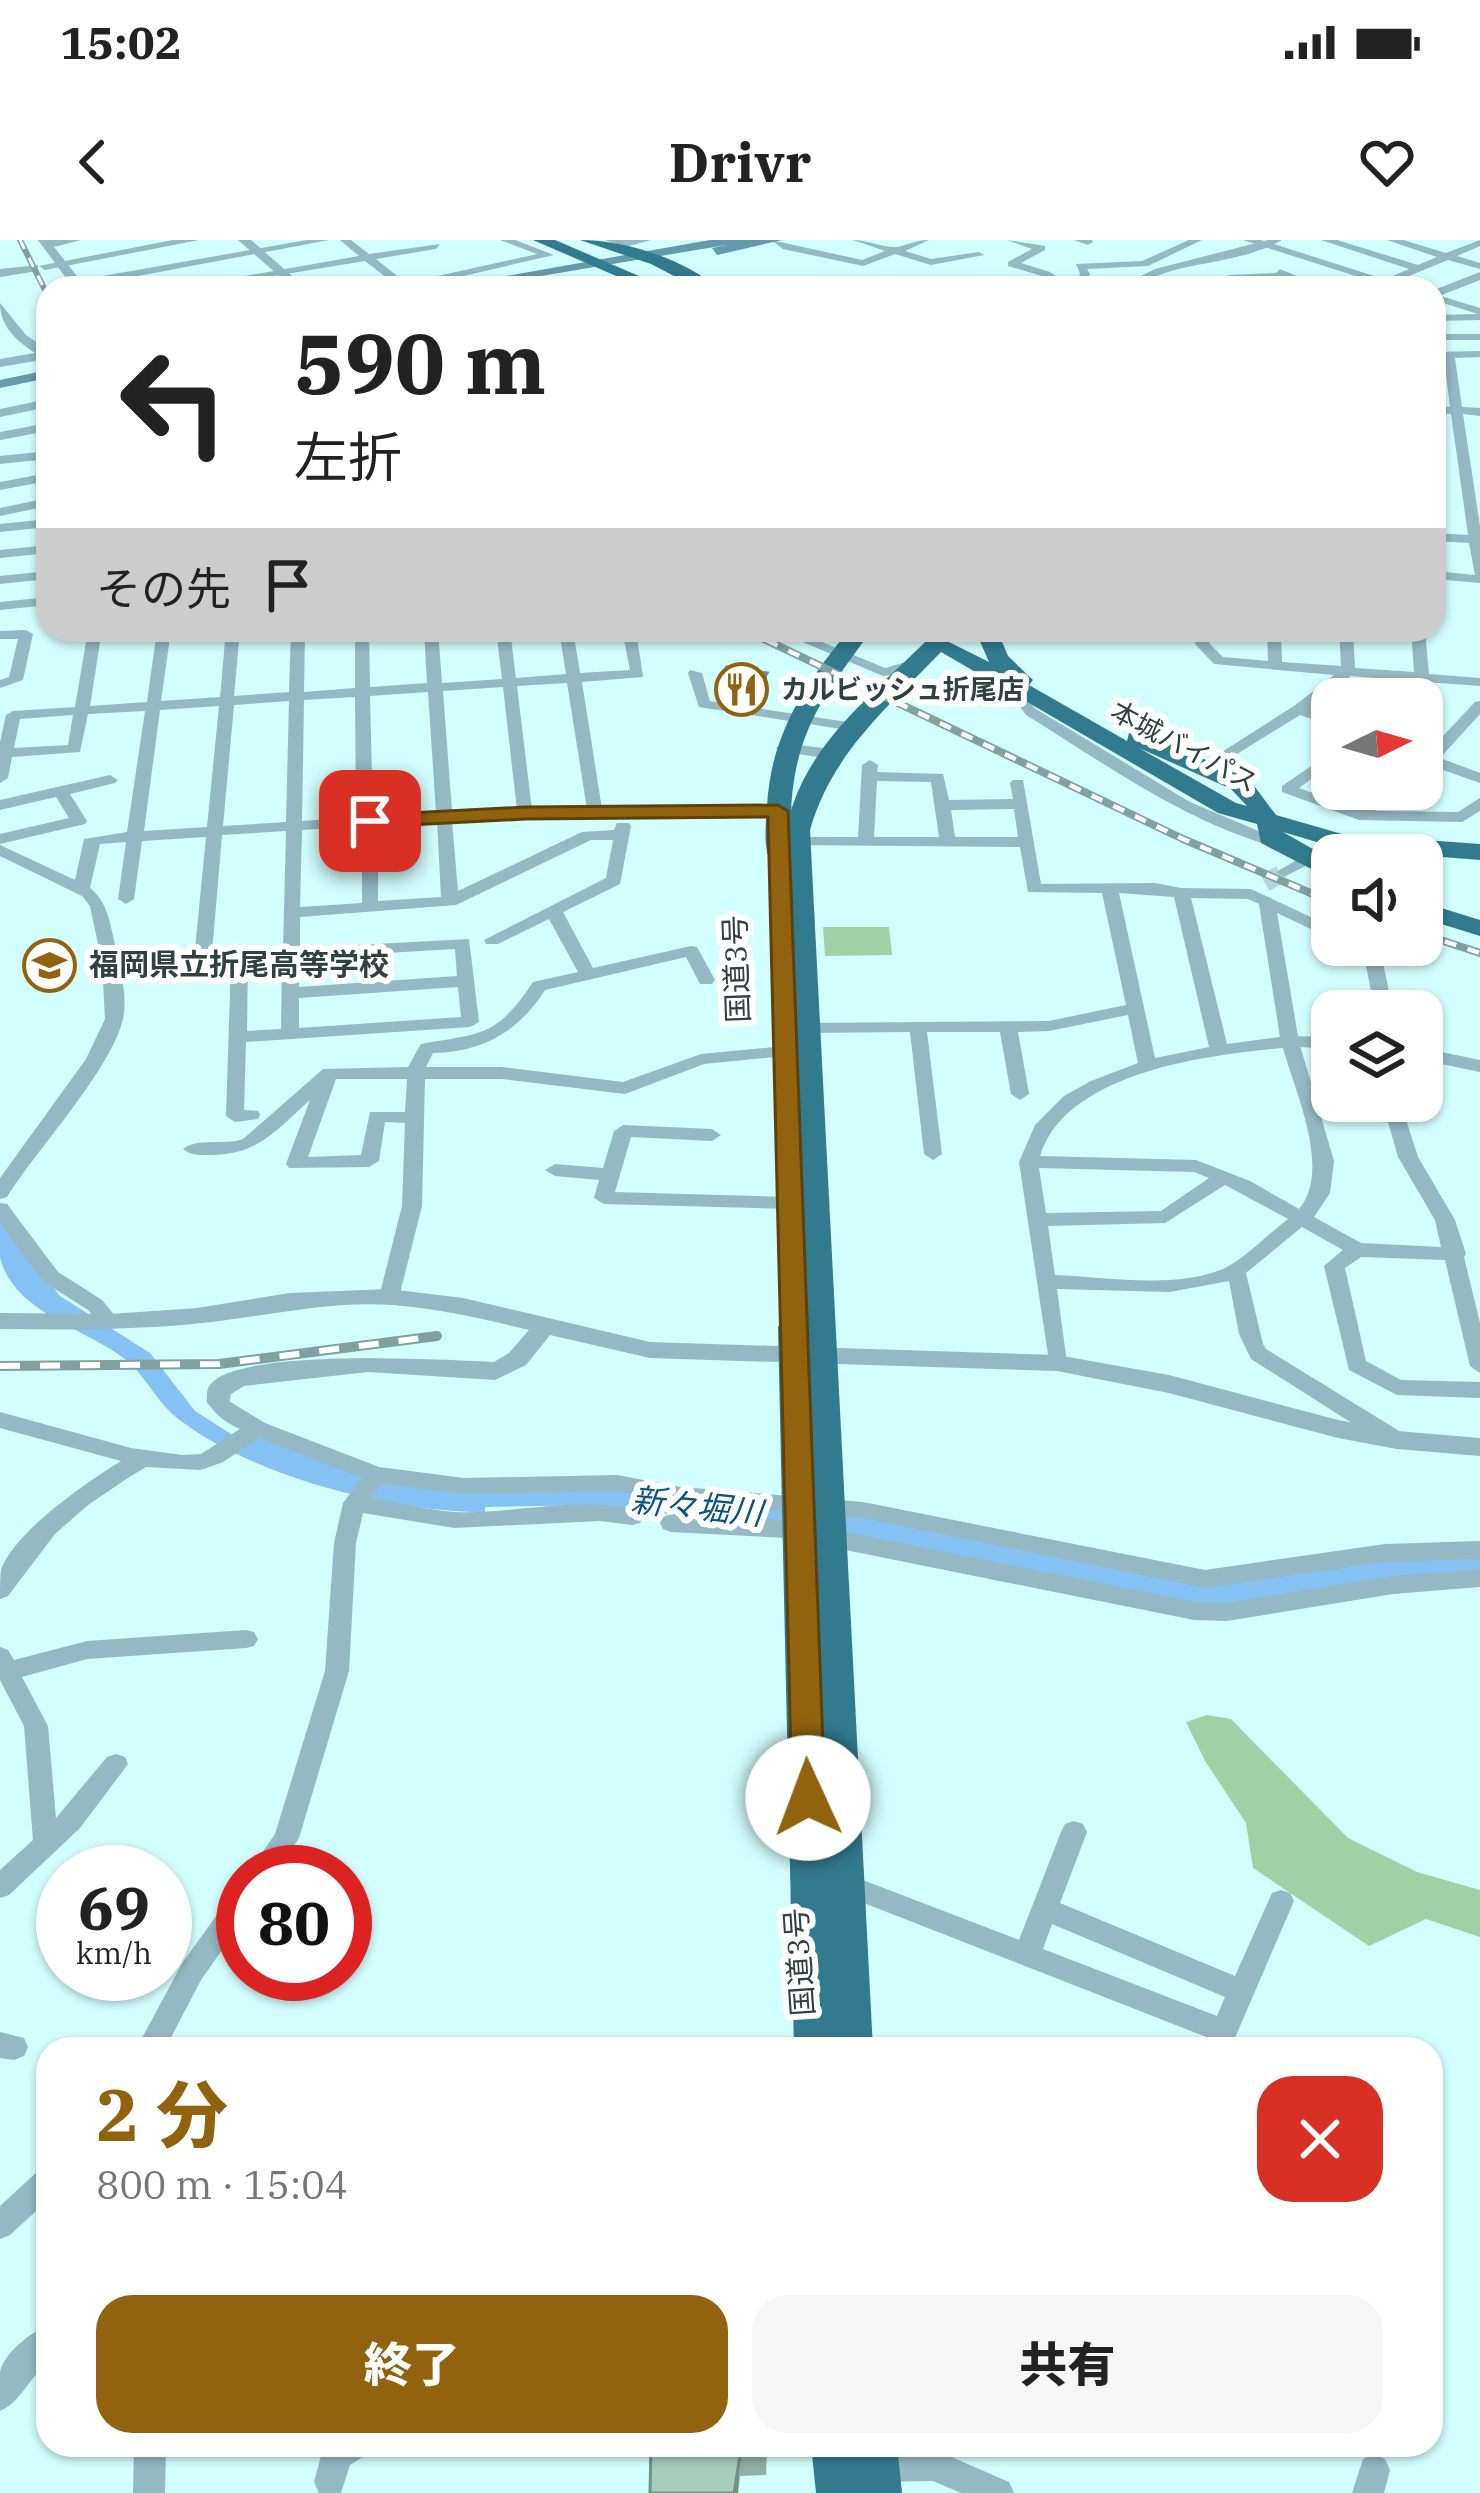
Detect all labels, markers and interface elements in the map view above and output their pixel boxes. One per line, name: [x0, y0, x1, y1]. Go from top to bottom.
text: 15:02: [60, 13, 182, 71]
text: Drivr: [669, 127, 811, 197]
icon: back: [60, 129, 126, 195]
icon: heart: [1354, 129, 1420, 195]
text: 590 m: [294, 308, 546, 417]
icon: left: [96, 324, 252, 480]
text: 左折: [294, 422, 402, 492]
icon: arrive: [255, 552, 321, 618]
text: その先: [96, 559, 231, 617]
restaurant icon: カルビッシュ折尾店: [714, 662, 770, 718]
place label: カルビッシュ折尾店: [781, 671, 1024, 706]
north arrow: [1311, 678, 1443, 810]
map controls: [1311, 678, 1443, 1122]
street label: 本城バイパス: [1105, 692, 1264, 799]
pin: [319, 770, 421, 872]
icon: arrive: [337, 788, 403, 854]
button: sound: [1311, 834, 1443, 966]
street label: 国道3号: [714, 914, 757, 1024]
school or university icon: 福岡県立折尾高等学校: [22, 937, 78, 993]
place label: 福岡県立折尾高等学校: [89, 944, 389, 983]
button: layers: [1311, 990, 1443, 1122]
water label: 新々堀川: [629, 1477, 768, 1534]
position arrow: [745, 1735, 871, 1861]
speed limit sign: 80: [216, 1845, 372, 2001]
text: 69: [78, 1868, 150, 1947]
street label: 国道3号: [775, 1907, 822, 2017]
text: km/h: [76, 1933, 152, 1972]
text: 2 分: [96, 2067, 228, 2161]
button: close: [1257, 2076, 1383, 2202]
text: 800 m · 15:04: [96, 2159, 348, 2210]
button: 終了: [96, 2295, 728, 2433]
button: 共有: [752, 2295, 1383, 2433]

